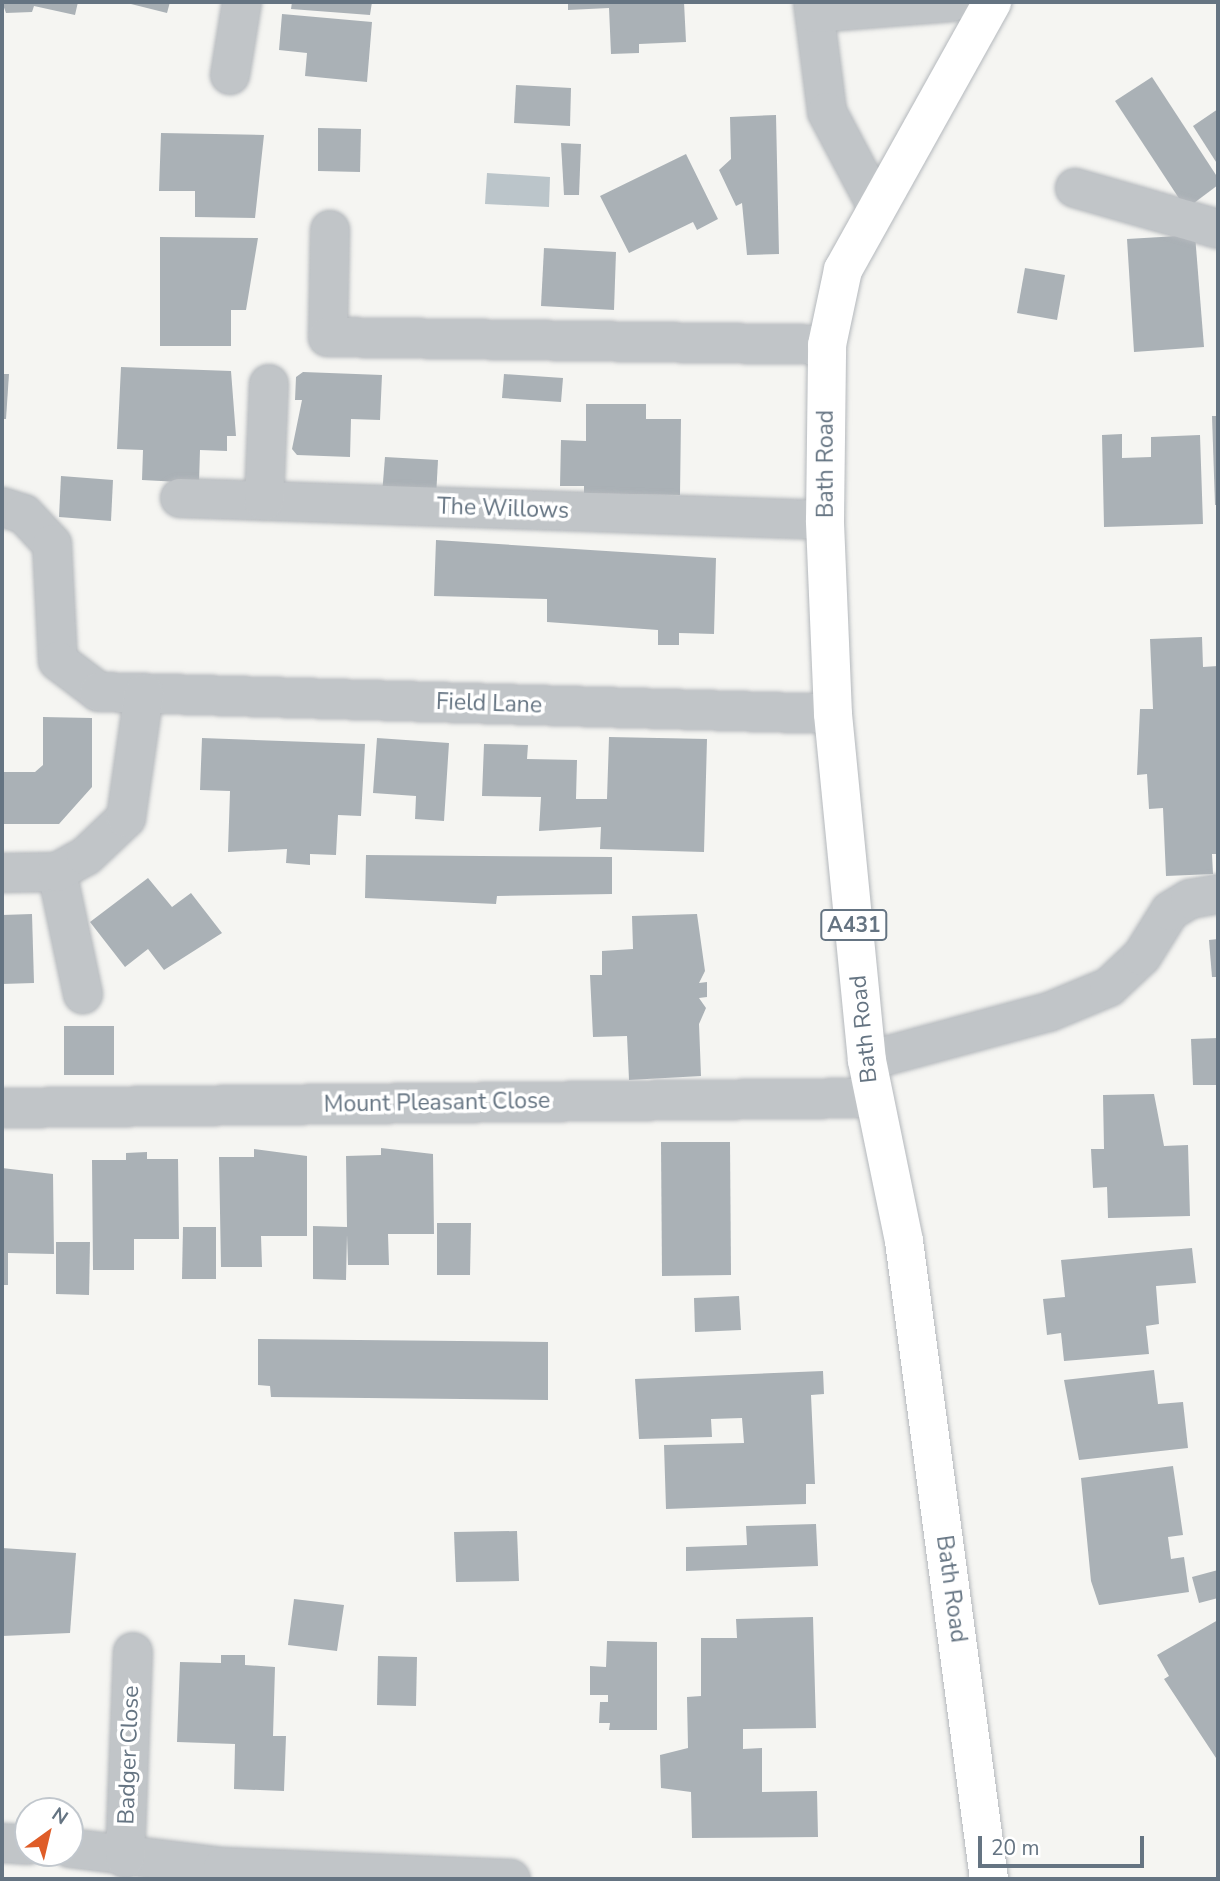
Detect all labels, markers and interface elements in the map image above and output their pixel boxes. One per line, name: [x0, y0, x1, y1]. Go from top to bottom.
street label: Bath Road: [812, 410, 840, 518]
street label: The Willows: [437, 493, 569, 525]
street label: Field Lane: [435, 688, 543, 720]
road number: A431: [819, 908, 889, 942]
street label: Bath Road: [845, 974, 883, 1084]
street label: Mount Pleasant Close: [323, 1087, 551, 1119]
street label: Bath Road: [930, 1533, 972, 1645]
street label: Badger Close: [113, 1685, 145, 1825]
north arrow: [14, 1797, 84, 1867]
text: N: [46, 1801, 73, 1831]
scale bar: [982, 1822, 1148, 1866]
text: 20 m: [991, 1834, 1040, 1862]

